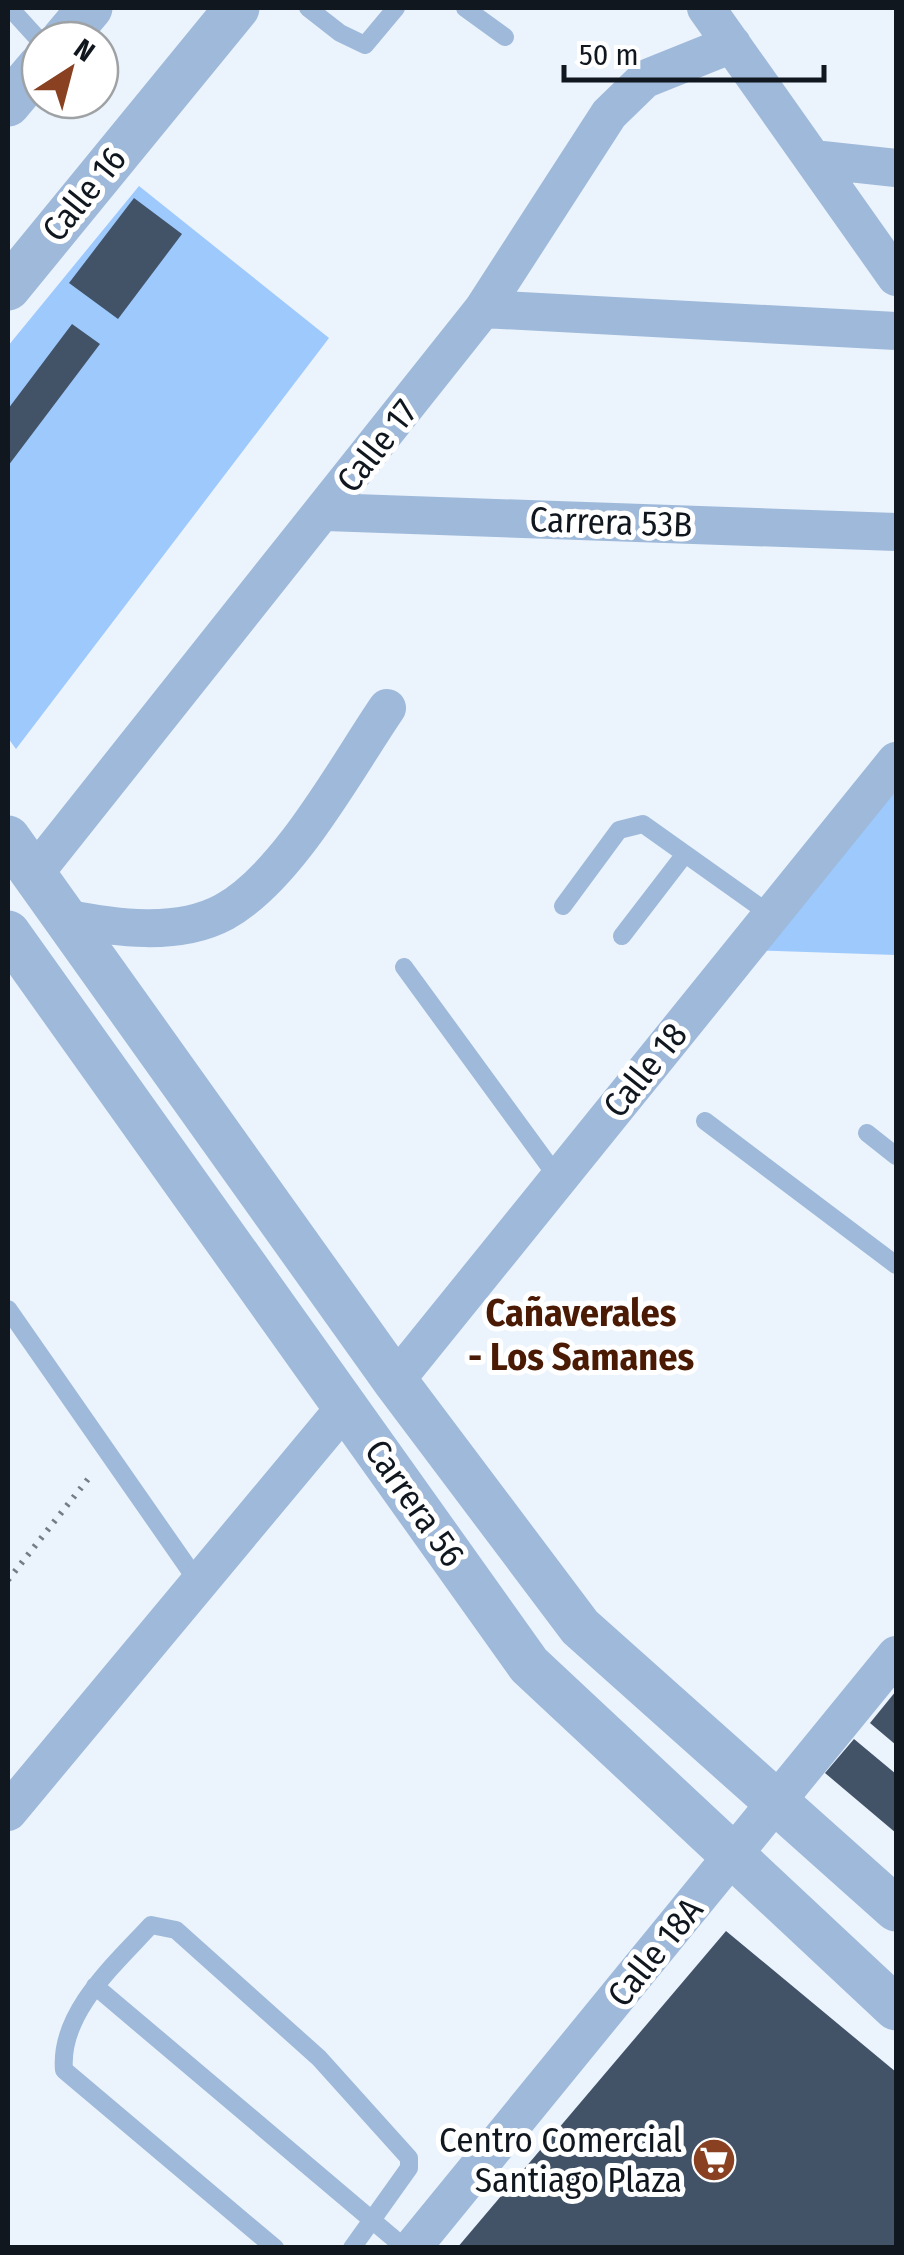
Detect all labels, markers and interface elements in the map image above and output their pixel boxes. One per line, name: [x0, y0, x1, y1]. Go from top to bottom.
north arrow: [20, 20, 120, 120]
scale bar: [564, 20, 824, 82]
text: N: [68, 32, 101, 68]
text: 50 m: [579, 37, 639, 73]
street label: Calle 16: [33, 138, 135, 250]
street label: Calle 17: [328, 391, 426, 501]
street label: Carrera 53B: [529, 498, 693, 546]
street label: Calle 18: [594, 1014, 696, 1126]
district label: Cañaverales - Los Samanes: [468, 1290, 694, 1380]
street label: Carrera 56: [356, 1431, 474, 1575]
street label: Calle 18A: [599, 1889, 712, 2015]
place label: Centro Comercial Santiago Plaza: [439, 2119, 682, 2201]
supermarket icon: Centro Comercial Santiago Plaza: [691, 2137, 737, 2183]

